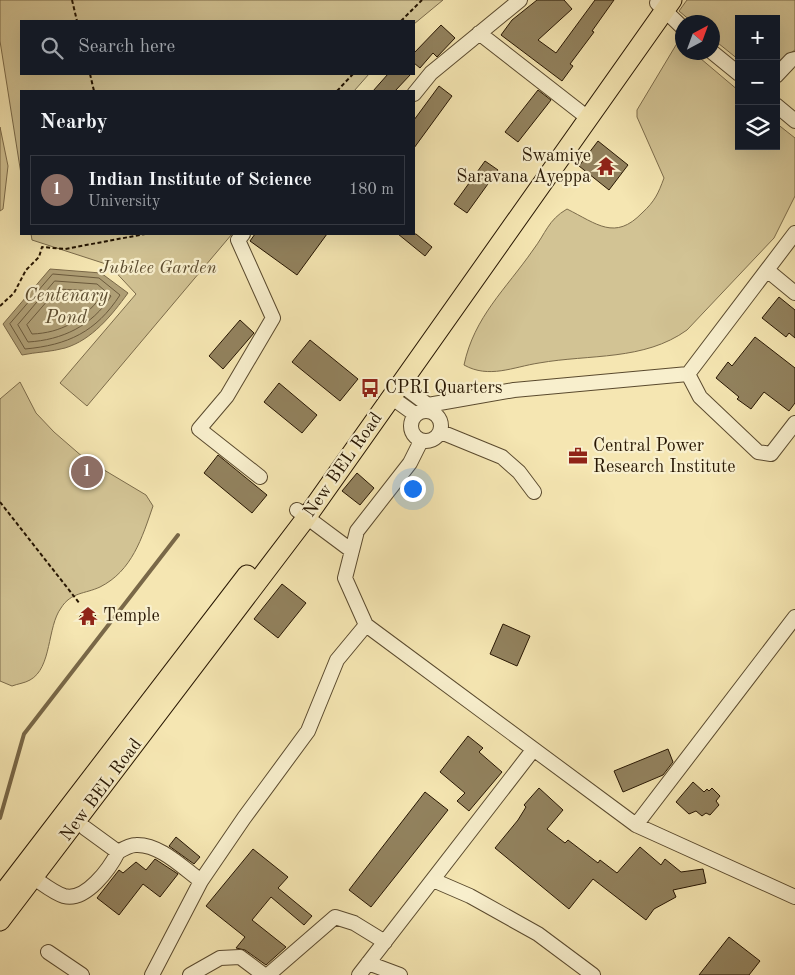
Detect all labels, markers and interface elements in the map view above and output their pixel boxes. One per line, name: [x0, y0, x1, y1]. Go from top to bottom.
north arrow: [675, 15, 720, 60]
map controls: [735, 15, 780, 150]
button: +: [735, 15, 780, 60]
search box: [20, 20, 415, 75]
icon: search: [38, 34, 66, 62]
text: Search here: [78, 38, 175, 57]
button: −: [735, 60, 780, 105]
button: layers: [735, 105, 780, 150]
text: Nearby: [40, 112, 108, 133]
place label: Swamiye Saravana Ayeppa: [456, 147, 591, 186]
temple icon: Swamiye Saravana Ayeppa: [595, 155, 617, 177]
text: Indian Institute of Science: [88, 171, 312, 190]
text: 1: [52, 182, 62, 198]
text: 180 m: [349, 182, 394, 198]
text: University: [88, 194, 160, 210]
park label: Jubilee Garden: [99, 259, 217, 277]
water label: Centenary Pond: [24, 287, 108, 328]
bus stop icon: CPRI Quarters: [359, 377, 381, 399]
place label: CPRI Quarters: [385, 379, 503, 397]
street label: New BEL Road: [300, 409, 386, 521]
place label: Central Power Research Institute: [593, 437, 736, 476]
office icon: Central Power Research Institute: [567, 445, 589, 467]
pin: 1: [71, 453, 103, 491]
your location: [400, 476, 426, 502]
temple icon: Temple: [77, 605, 99, 627]
place label: Temple: [103, 607, 160, 625]
street label: New BEL Road: [57, 735, 145, 845]

